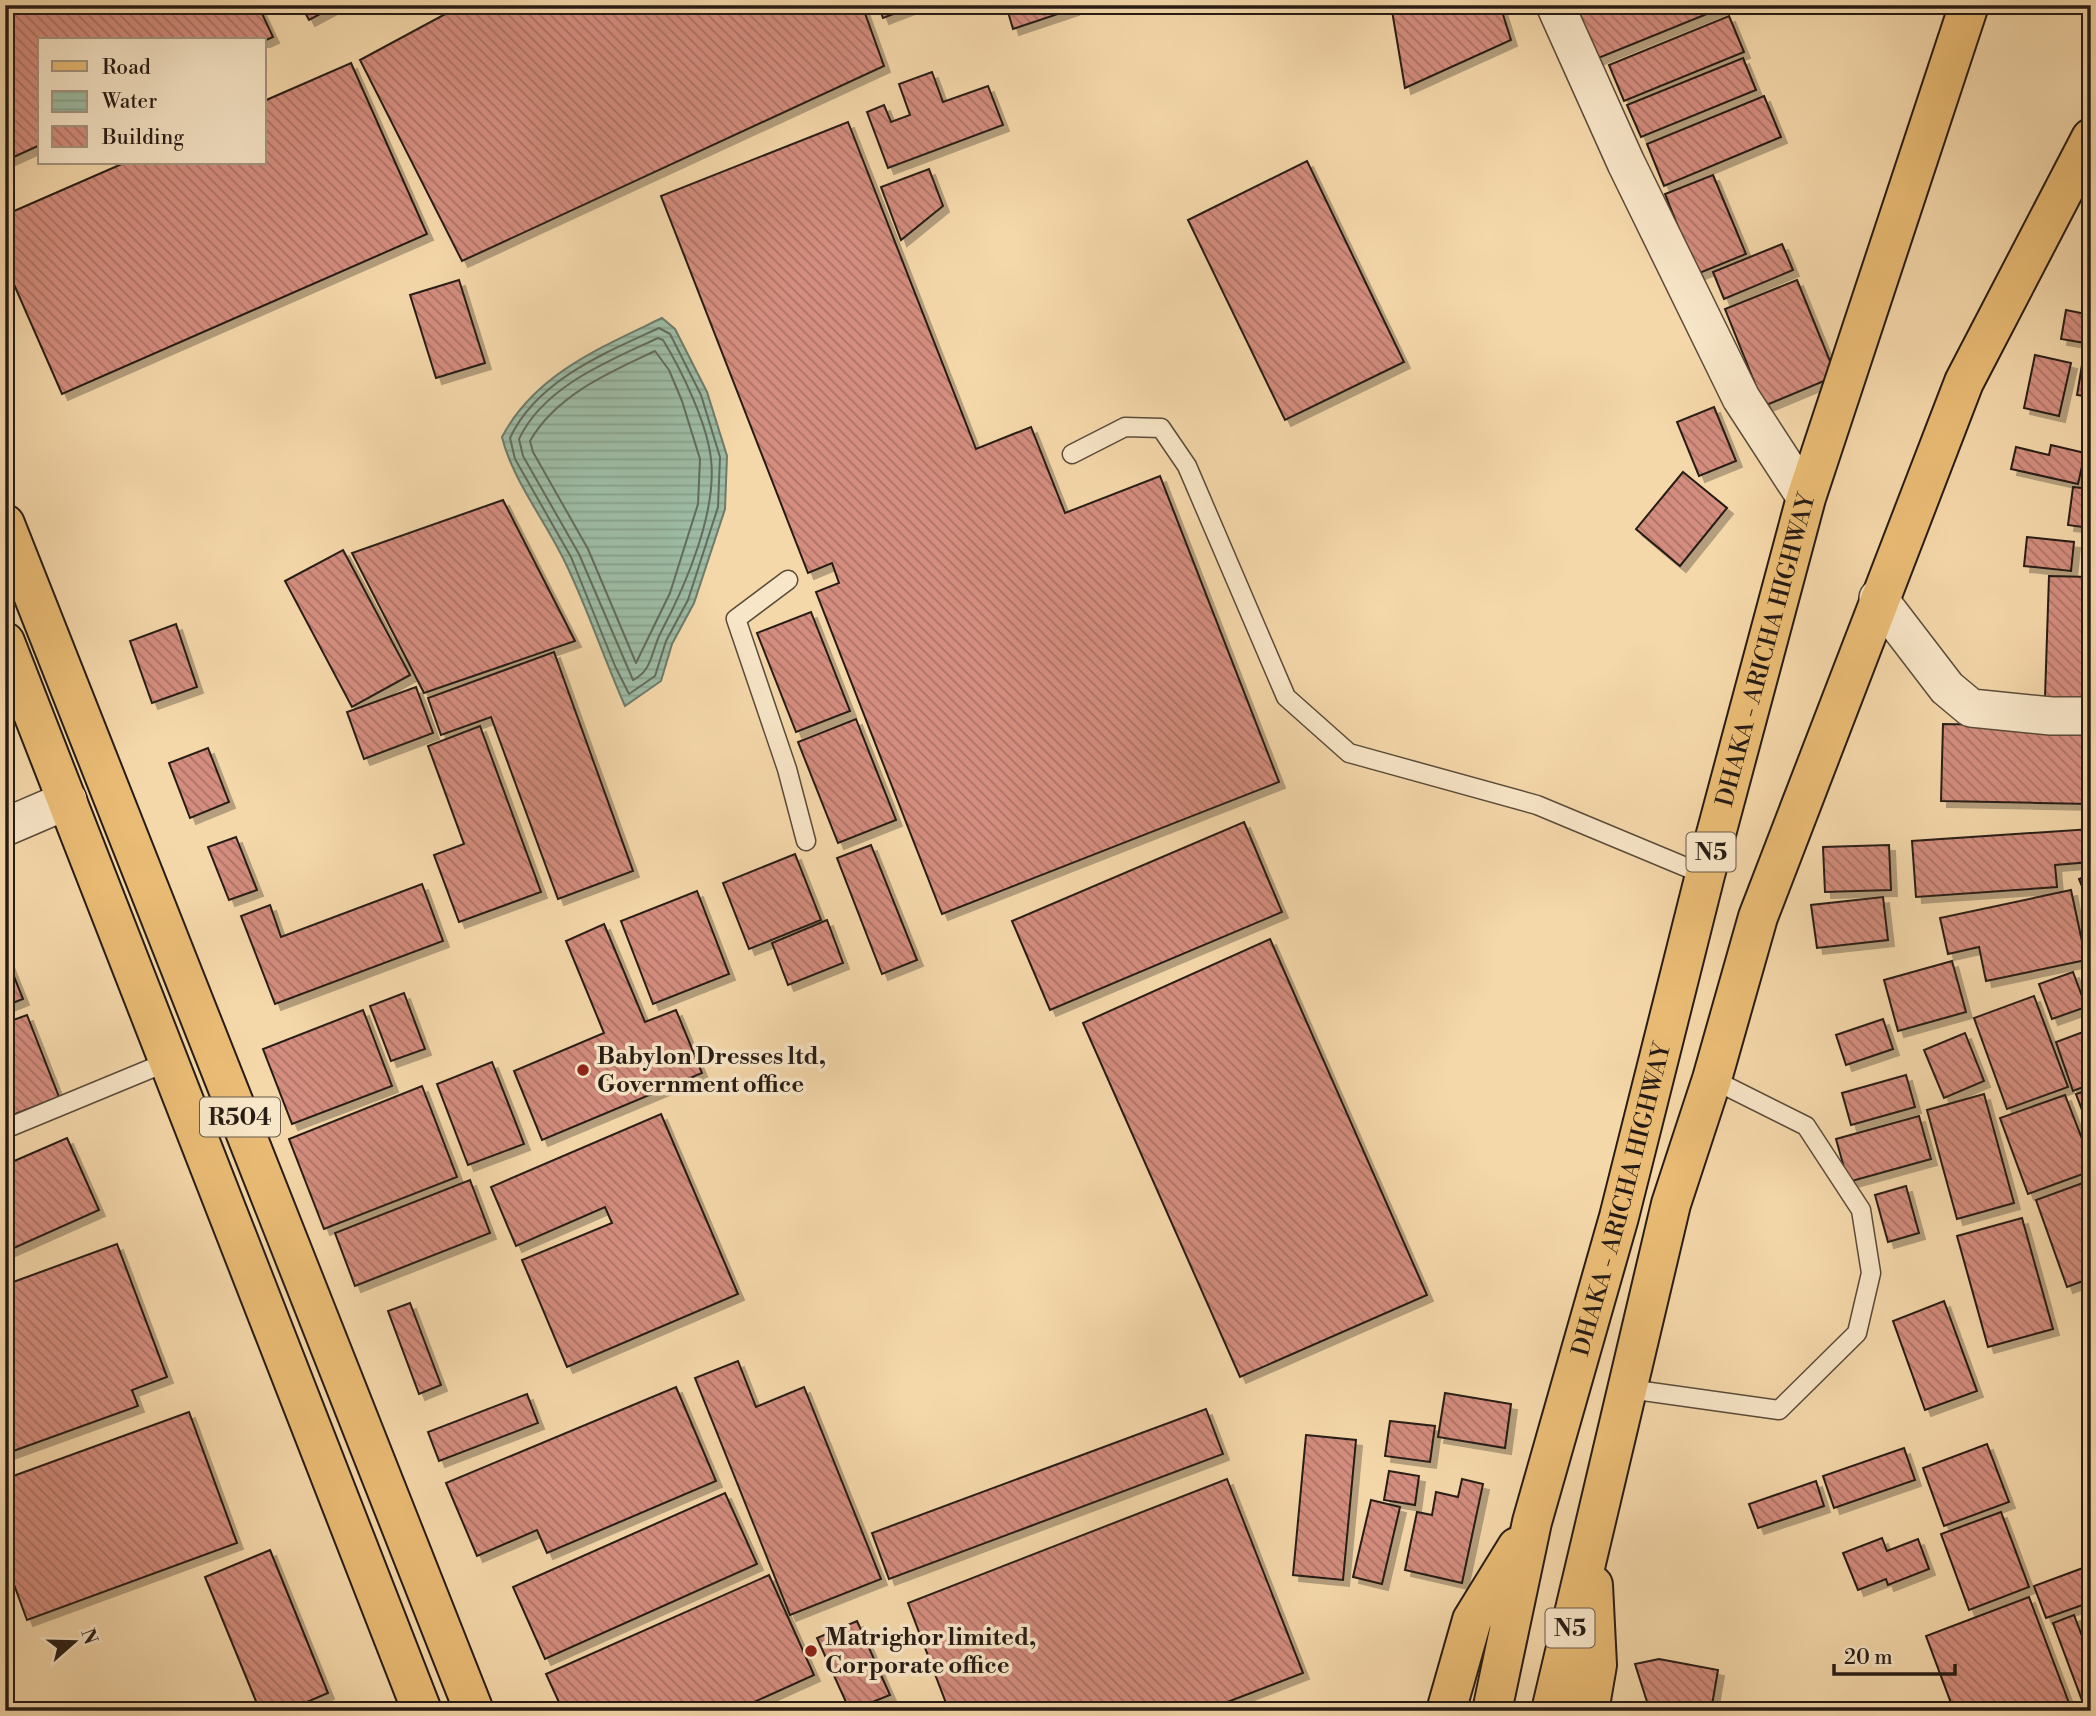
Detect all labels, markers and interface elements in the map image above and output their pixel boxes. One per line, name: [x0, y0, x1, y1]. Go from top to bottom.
legend: [38, 38, 266, 164]
text: Road: [102, 55, 151, 81]
text: Water: [101, 89, 157, 115]
text: Building: [101, 125, 184, 151]
street label: DHAKA - ARICHA HIGHWAY: [1710, 489, 1823, 810]
road number: N5: [1686, 832, 1736, 872]
street label: DHAKA - ARICHA HIGHWAY: [1566, 1039, 1678, 1360]
place label: Babylon Dresses ltd, Government office: [597, 1042, 826, 1100]
marker: Babylon Dresses ltd, Government office: [575, 1062, 591, 1078]
road number: R504: [200, 1098, 280, 1136]
north arrow: [38, 1608, 108, 1678]
road number: N5: [1546, 1609, 1594, 1648]
place label: Matrighor limited, Corporate office: [825, 1623, 1036, 1681]
text: N: [75, 1625, 103, 1648]
scale bar: [1834, 1632, 1954, 1676]
marker: Matrighor limited, Corporate office: [803, 1643, 819, 1659]
text: 20 m: [1844, 1645, 1893, 1671]

